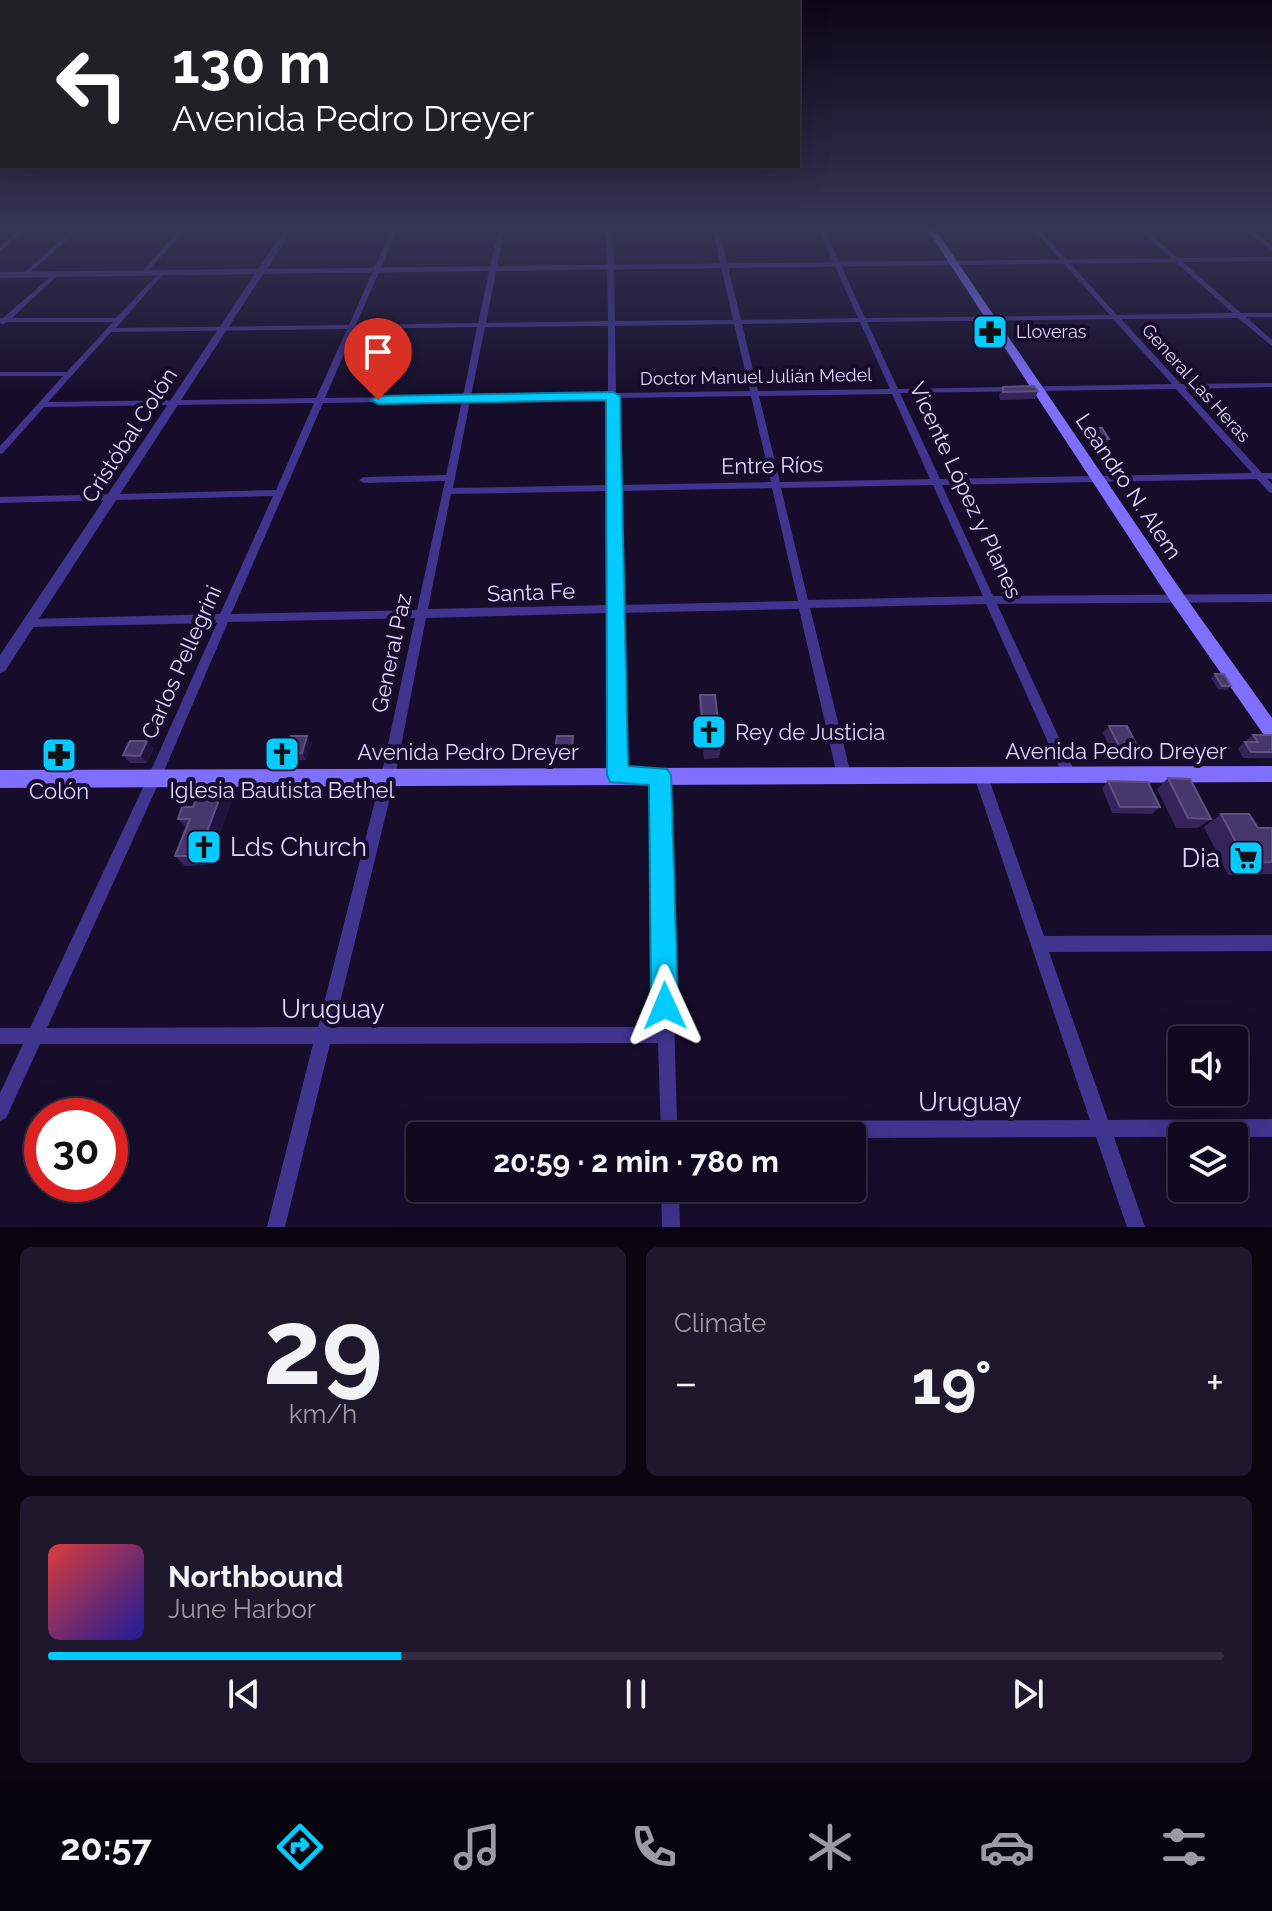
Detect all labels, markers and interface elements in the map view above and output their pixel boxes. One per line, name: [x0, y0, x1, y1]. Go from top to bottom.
text: 130 m: [172, 30, 331, 96]
icon: left: [40, 32, 144, 136]
text: Avenida Pedro Dreyer: [172, 97, 534, 139]
pharmacy icon: Lloveras: [971, 313, 1009, 351]
pin: [344, 318, 412, 400]
street label: General Las Heras: [1138, 319, 1255, 446]
place label: Lloveras: [1016, 321, 1087, 342]
icon: arrive: [356, 330, 400, 374]
street label: Cristóbal Colón: [76, 363, 182, 507]
street label: Doctor Manuel Julián Medel: [640, 364, 872, 389]
street label: Vicente López y Planes: [904, 378, 1028, 602]
street label: Leandro N. Alem: [1071, 408, 1187, 564]
street label: Entre Ríos: [721, 451, 823, 479]
street label: Santa Fe: [486, 577, 576, 607]
street label: Carlos Pellegrini: [136, 581, 226, 743]
street label: General Paz: [366, 591, 416, 715]
church icon: Rey de Justicia: [690, 713, 728, 751]
place label: Rey de Justicia: [735, 719, 885, 745]
church icon: Iglesia Bautista Bethel: [263, 735, 301, 773]
pharmacy icon: Colón: [40, 736, 78, 774]
street label: Avenida Pedro Dreyer: [1005, 738, 1227, 764]
street label: Avenida Pedro Dreyer: [357, 739, 579, 765]
place label: Iglesia Bautista Bethel: [170, 777, 394, 803]
place label: Colón: [29, 778, 89, 804]
church icon: Lds Church: [185, 828, 223, 866]
place label: Lds Church: [230, 832, 367, 862]
supermarket icon: Dia: [1227, 839, 1265, 877]
place label: Dia: [1182, 843, 1220, 873]
position arrow: [623, 964, 707, 1048]
street label: Uruguay: [281, 994, 385, 1024]
map controls: [1168, 1026, 1248, 1202]
button: sound: [1168, 1026, 1248, 1106]
street label: Uruguay: [918, 1087, 1022, 1117]
speed limit sign: 30: [24, 1098, 128, 1202]
button: layers: [1168, 1122, 1248, 1202]
text: 20:59 · 2 min · 780 m: [493, 1144, 779, 1179]
text: 29: [263, 1286, 383, 1408]
text: Climate: [674, 1308, 766, 1338]
text: 19°: [912, 1348, 992, 1418]
text: −: [674, 1357, 698, 1408]
text: +: [1206, 1357, 1224, 1408]
text: km/h: [289, 1399, 357, 1429]
text: Northbound: [168, 1559, 343, 1594]
text: June Harbor: [168, 1594, 316, 1624]
icon: previous: [222, 1672, 266, 1716]
icon: pause: [614, 1672, 658, 1716]
icon: next: [1006, 1672, 1050, 1716]
icon: directions: [272, 1819, 328, 1875]
icon: music: [449, 1819, 505, 1875]
icon: phone: [626, 1819, 682, 1875]
icon: climate: [802, 1819, 858, 1875]
icon: car: [979, 1819, 1035, 1875]
icon: filters: [1156, 1819, 1212, 1875]
text: 20:57: [60, 1826, 152, 1868]

